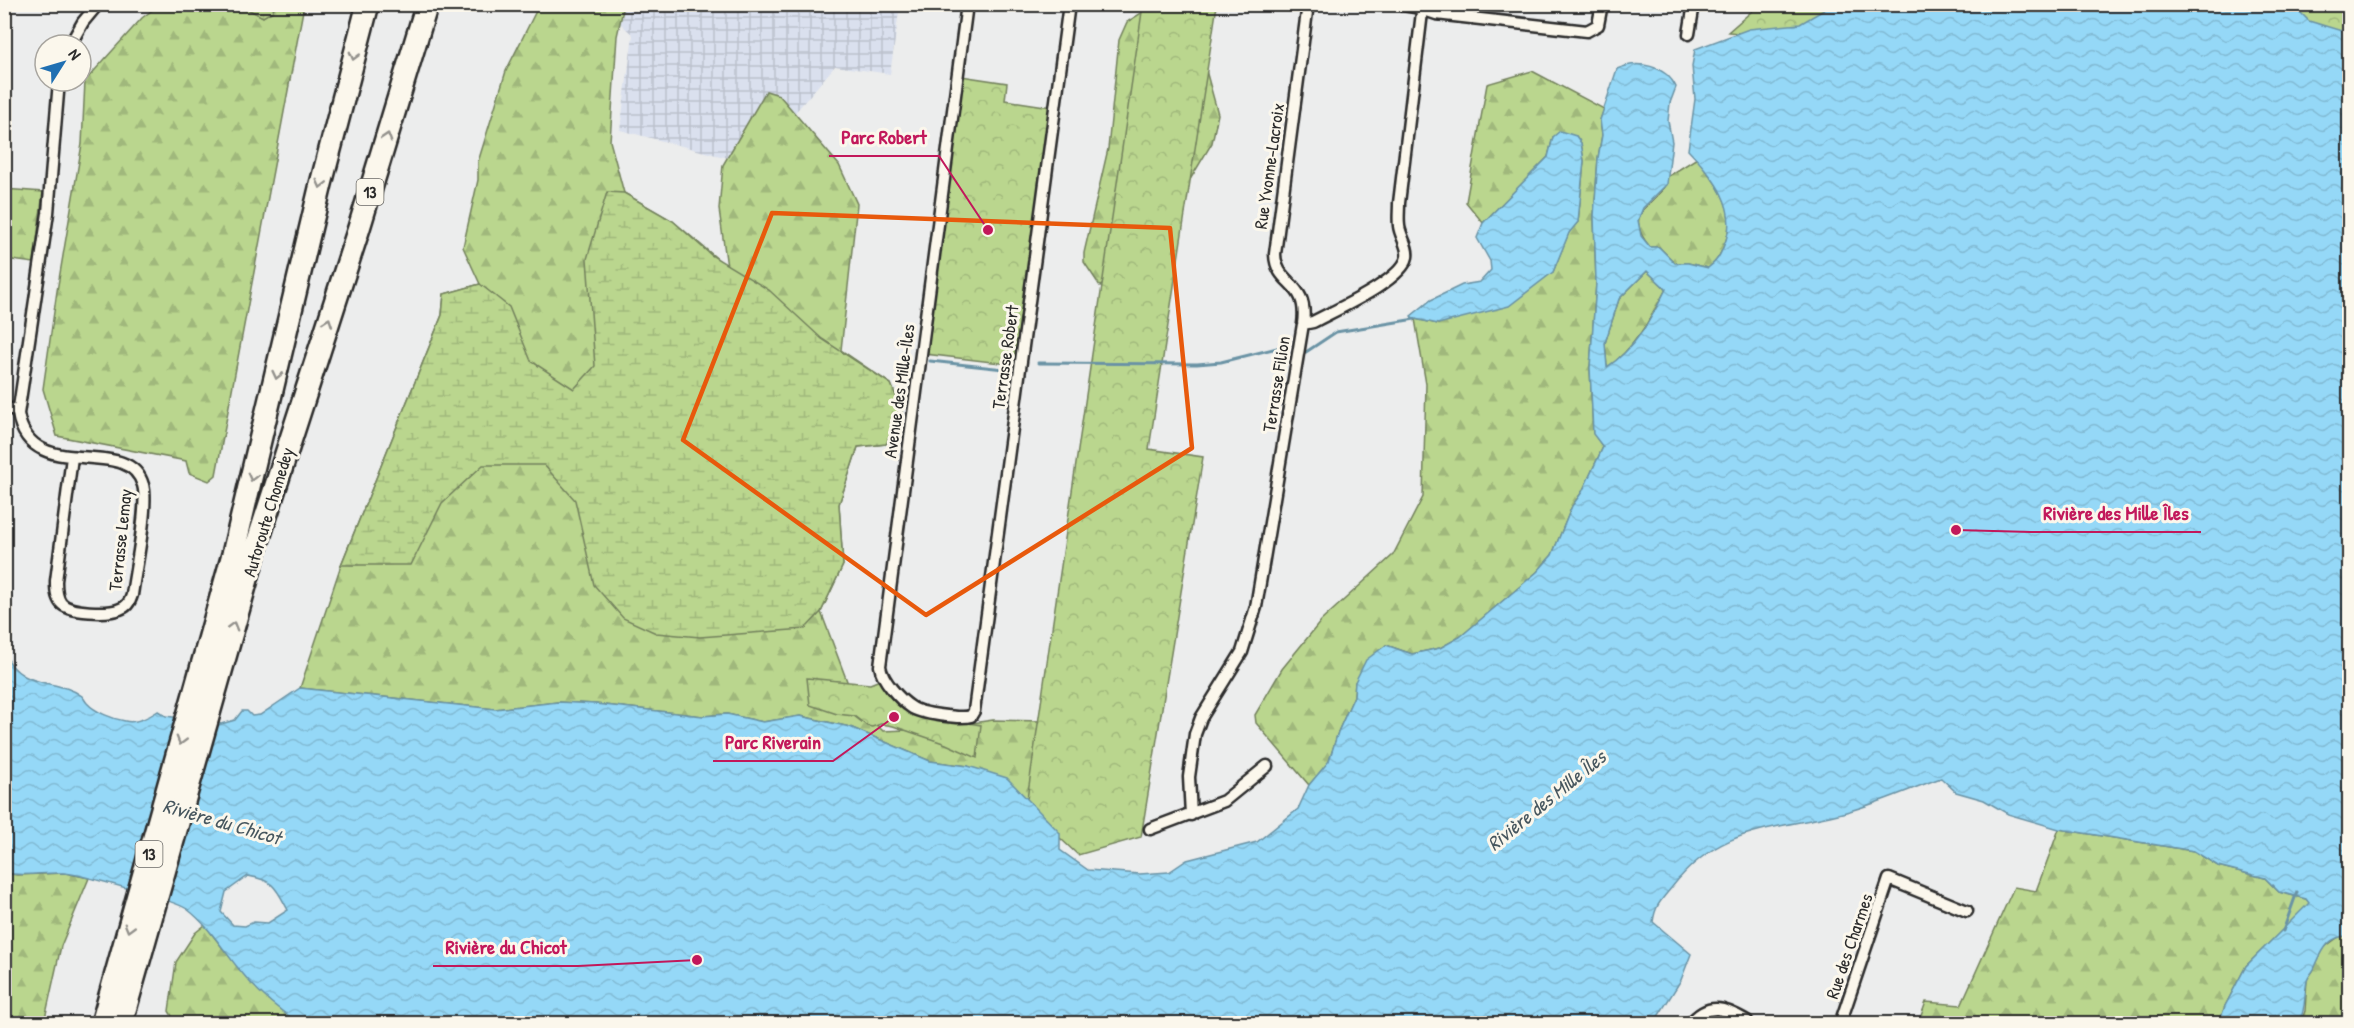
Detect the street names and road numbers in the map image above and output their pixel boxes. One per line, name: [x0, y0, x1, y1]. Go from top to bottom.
street label: Rue Yvonne-Lacroix: [1248, 101, 1290, 231]
road number: 13: [356, 179, 384, 205]
street label: Terrasse Robert: [985, 303, 1025, 411]
street label: Avenue des Mille-Îles: [877, 322, 921, 460]
street label: Terrasse Filion: [1256, 334, 1296, 434]
street label: Autoroute Chomedey: [236, 444, 300, 580]
street label: Terrasse Lemay: [102, 487, 138, 592]
road number: 13: [136, 841, 162, 867]
street label: Rue des Charmes: [1819, 890, 1879, 1002]

